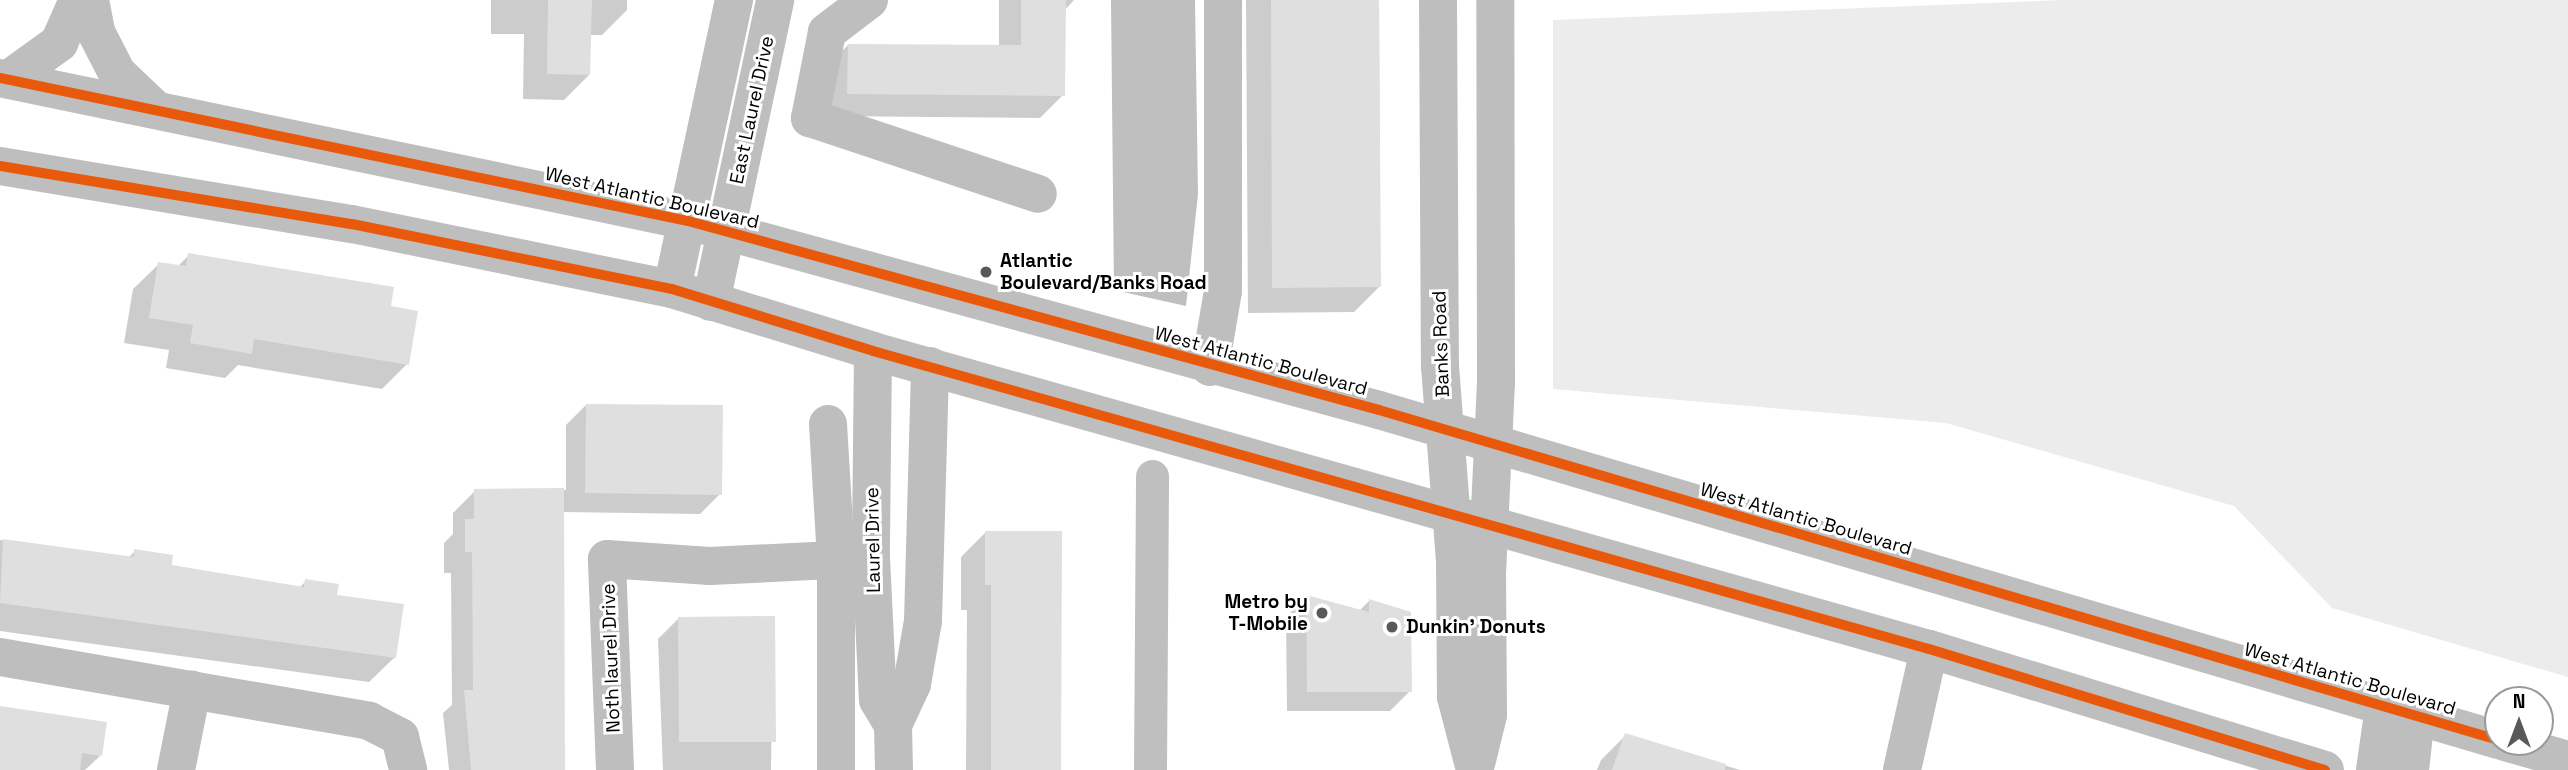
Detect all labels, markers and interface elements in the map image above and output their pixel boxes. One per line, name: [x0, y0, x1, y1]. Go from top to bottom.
street label: East Laurel Drive: [725, 34, 779, 186]
street label: West Atlantic Boulevard: [543, 162, 761, 234]
place label: Atlantic Boulevard/Banks Road: [1000, 250, 1207, 294]
marker: Atlantic Boulevard/Banks Road: [978, 264, 994, 280]
street label: Banks Road: [1428, 290, 1454, 398]
street label: West Atlantic Boulevard: [1152, 322, 1370, 400]
street label: West Atlantic Boulevard: [1697, 478, 1915, 560]
street label: Laurel Drive: [861, 487, 885, 593]
street label: Noth laurel Drive: [597, 583, 625, 733]
place label: Metro by T-Mobile: [1224, 591, 1308, 635]
marker: Metro by T-Mobile: [1314, 605, 1330, 621]
place label: Dunkin' Donuts: [1406, 616, 1546, 638]
marker: Dunkin' Donuts: [1384, 619, 1400, 635]
street label: West Atlantic Boulevard: [2241, 638, 2459, 720]
north arrow: [2484, 686, 2554, 756]
text: N: [2513, 689, 2525, 714]

